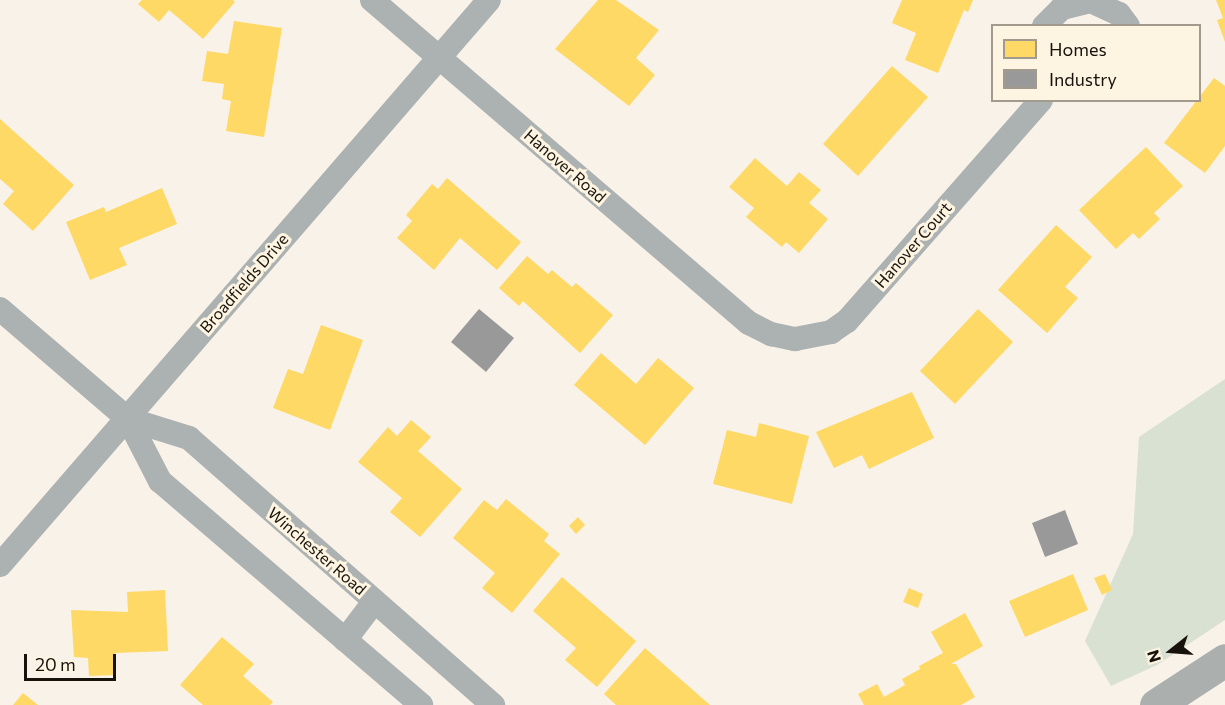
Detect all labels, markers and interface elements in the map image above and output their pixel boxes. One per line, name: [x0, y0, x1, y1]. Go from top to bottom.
legend: [991, 24, 1201, 102]
text: Homes: [1049, 38, 1107, 60]
text: Industry: [1049, 68, 1117, 90]
street label: Hanover Road: [520, 125, 610, 207]
street label: Hanover Court: [871, 198, 955, 292]
street label: Broadfields Drive: [196, 230, 292, 336]
street label: Winchester Road: [264, 503, 370, 599]
north arrow: [1141, 621, 1201, 681]
scale bar: [27, 642, 118, 680]
text: N: [1142, 648, 1164, 665]
text: 20 m: [35, 653, 76, 675]

